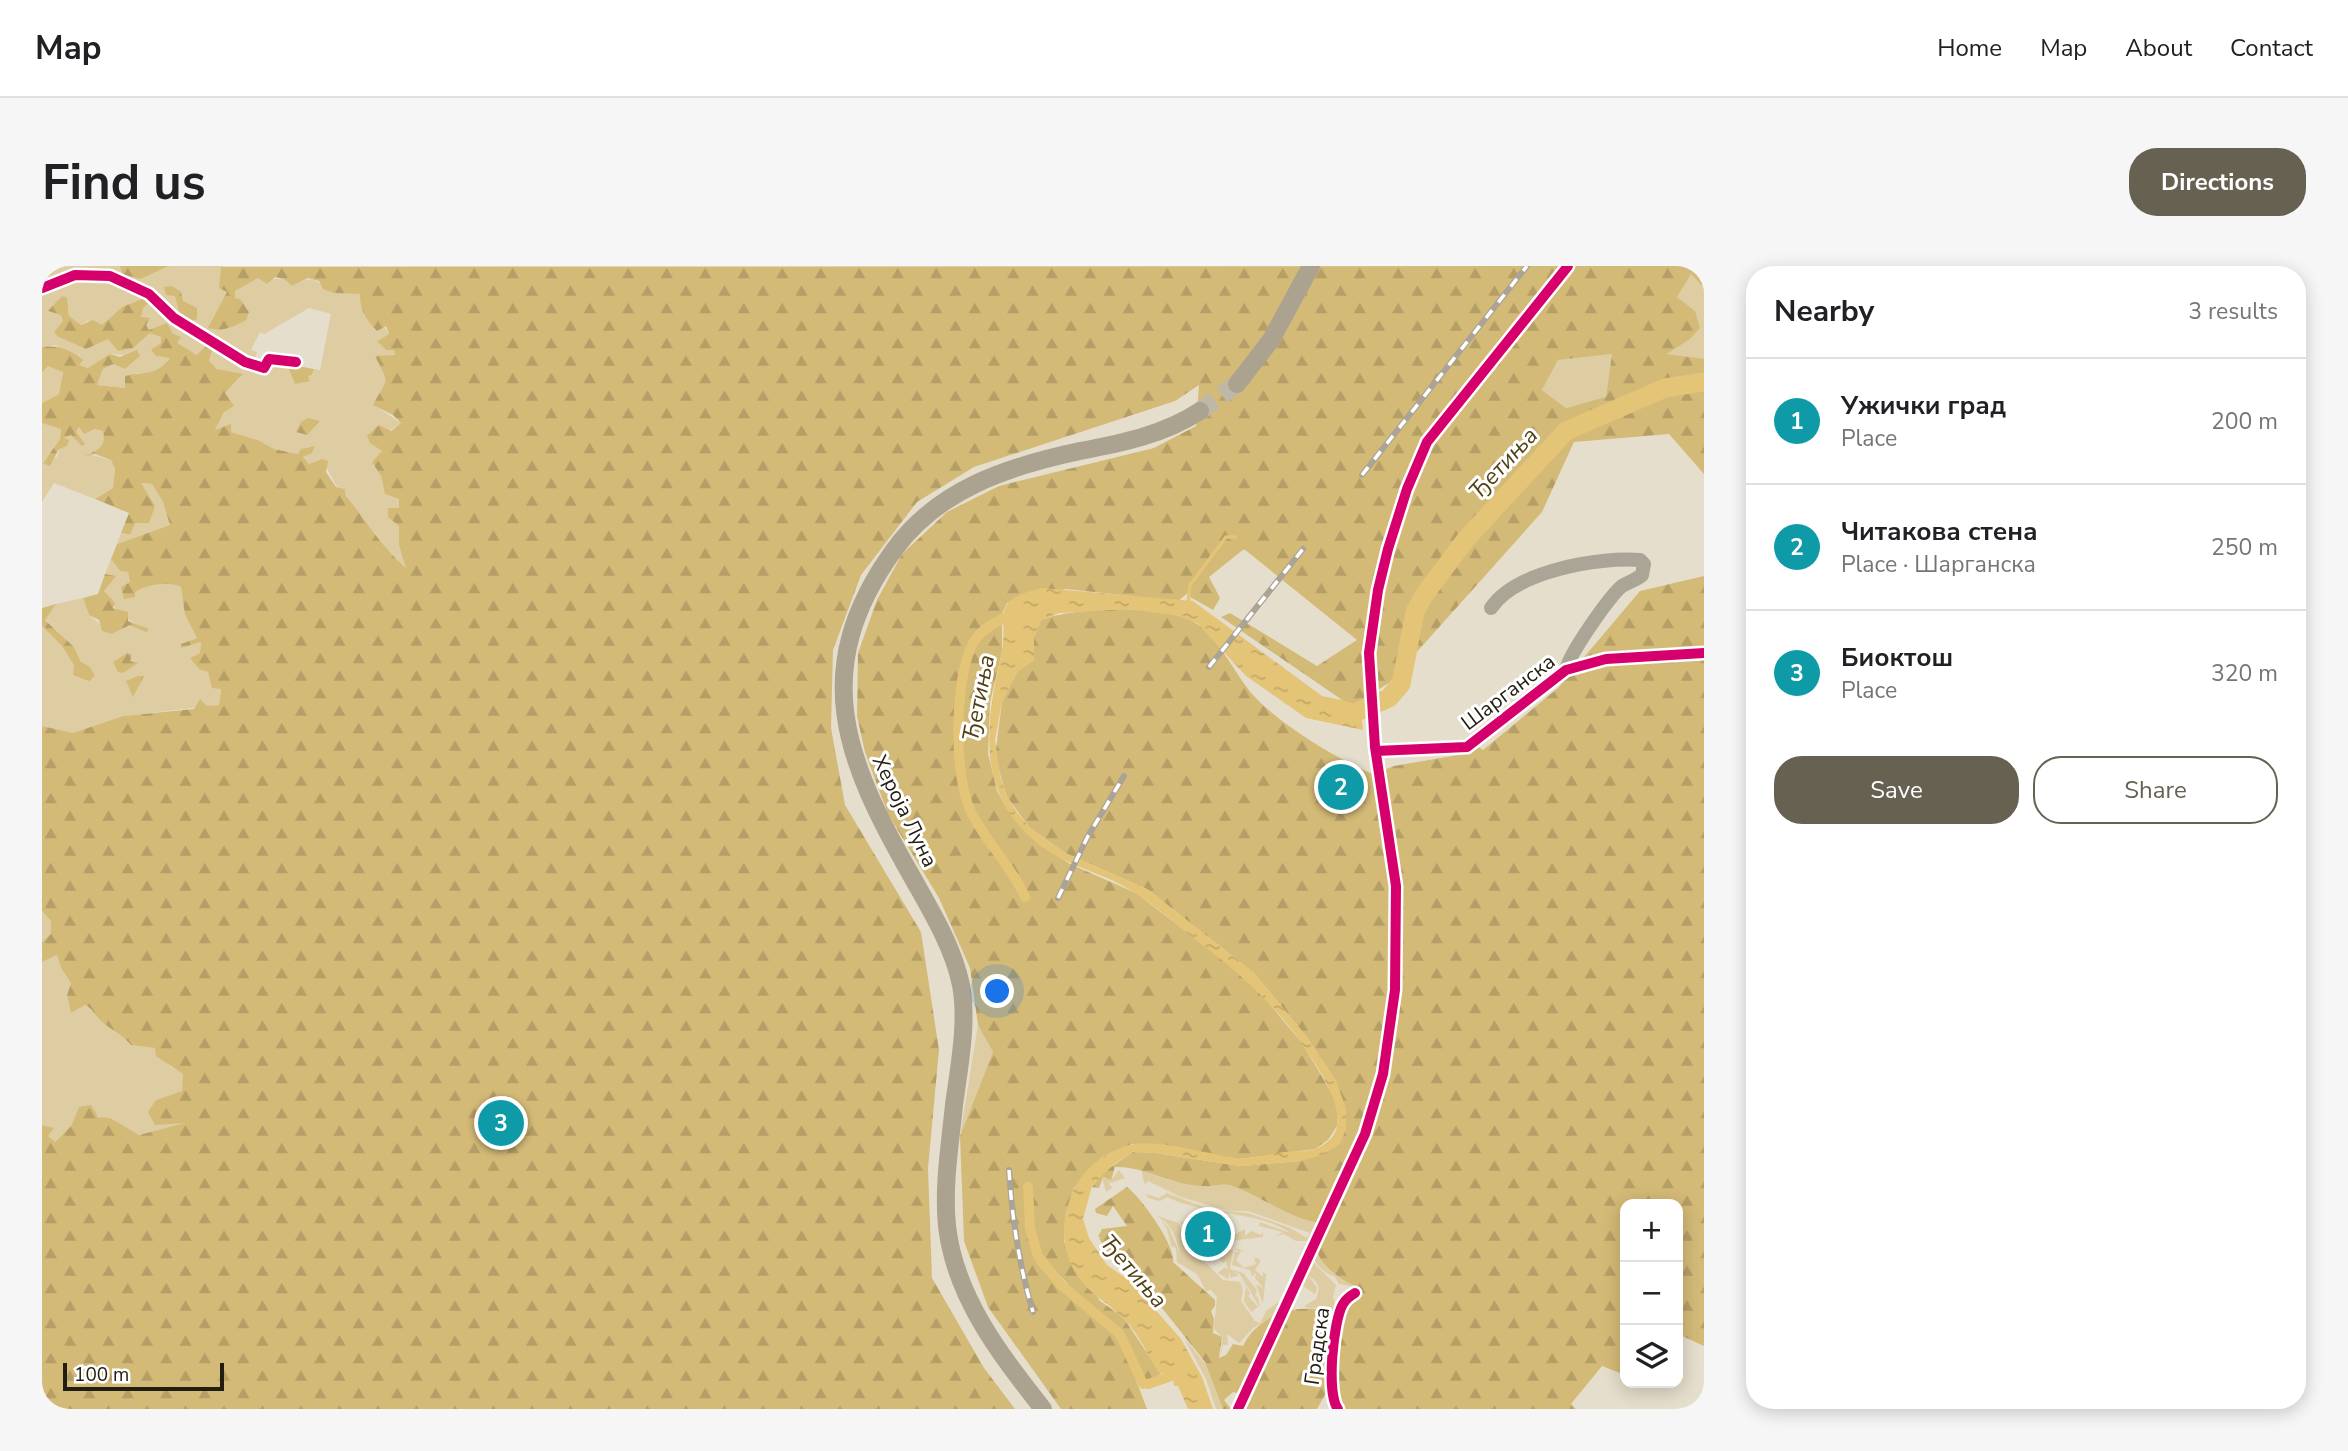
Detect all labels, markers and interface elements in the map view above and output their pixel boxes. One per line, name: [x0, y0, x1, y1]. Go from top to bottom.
text: Map: [35, 26, 102, 71]
text: Home: [1937, 32, 2002, 64]
text: Map: [2040, 32, 2087, 64]
text: About: [2125, 32, 2192, 64]
text: Contact: [2230, 32, 2313, 64]
button: Directions: [2129, 148, 2306, 216]
text: Find us: [42, 149, 206, 216]
text: Nearby: [1774, 291, 1874, 332]
text: 3 results: [2188, 296, 2278, 327]
text: Ужички град: [1841, 388, 2006, 423]
text: 1: [1790, 406, 1804, 437]
text: 200 m: [2211, 406, 2278, 437]
water label: Ђетиња: [1462, 421, 1545, 506]
text: Place: [1841, 423, 1897, 454]
text: Читакова стена: [1841, 514, 2038, 549]
text: 2: [1790, 532, 1804, 563]
text: 250 m: [2211, 532, 2278, 563]
text: Place · Шарганска: [1841, 549, 2036, 580]
text: Биоктош: [1841, 640, 1953, 675]
street label: Шарганска: [1455, 647, 1561, 737]
water label: Ђетиња: [955, 652, 1002, 744]
text: 3: [1790, 658, 1804, 689]
text: 320 m: [2211, 658, 2278, 689]
text: Place: [1841, 675, 1897, 706]
street label: Хероја Луна: [866, 750, 944, 872]
button: Save: [1774, 756, 2019, 824]
button: Share: [2033, 756, 2278, 824]
pin: 2: [1318, 761, 1364, 813]
your location: [980, 974, 1014, 1008]
pin: 3: [478, 1097, 524, 1149]
map controls: [1620, 1199, 1683, 1388]
button: +: [1620, 1199, 1683, 1262]
pin: 1: [1185, 1208, 1231, 1260]
water label: Ђетиња: [1093, 1228, 1174, 1315]
button: −: [1620, 1262, 1683, 1325]
street label: Градска: [1298, 1305, 1336, 1387]
button: layers: [1620, 1325, 1683, 1388]
scale bar: [63, 1360, 224, 1392]
text: 100 m: [74, 1362, 129, 1388]

